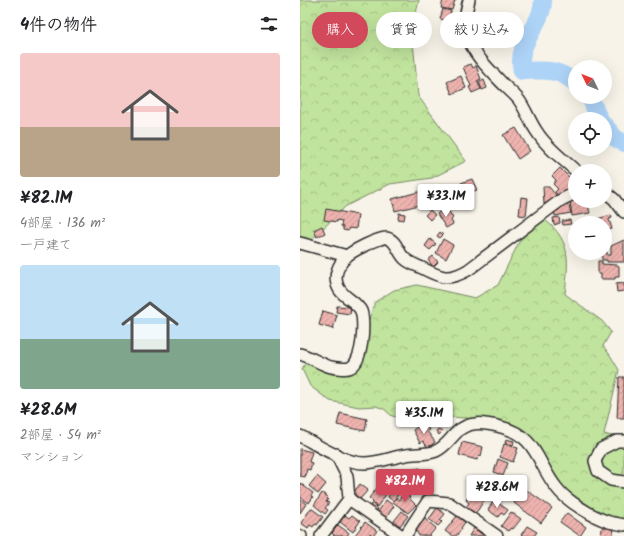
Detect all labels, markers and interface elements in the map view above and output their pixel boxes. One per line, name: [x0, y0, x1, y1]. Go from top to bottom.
text: 4件の物件: [20, 12, 97, 39]
chip: 購入: [312, 12, 368, 48]
chip: 賃貸: [376, 12, 432, 48]
chip: 絞り込み: [440, 12, 524, 48]
icon: filters: [258, 13, 280, 35]
north arrow: [568, 60, 612, 104]
map controls: [568, 60, 612, 260]
icon: home: [114, 79, 186, 151]
button: locate: [568, 112, 612, 156]
button: +: [568, 164, 612, 208]
pin: ¥33.1M: [413, 184, 479, 218]
text: ¥82.1M: [20, 185, 72, 212]
text: ¥33.1M: [426, 186, 466, 207]
text: 4部屋 · 136 m²: [20, 213, 105, 234]
button: −: [568, 216, 612, 260]
text: 一戸建て: [20, 235, 72, 256]
icon: home: [114, 291, 186, 363]
text: ¥28.6M: [20, 397, 77, 424]
pin: ¥35.1M: [391, 401, 457, 435]
text: ¥35.1M: [405, 403, 443, 424]
text: 2部屋 · 54 m²: [20, 425, 101, 446]
text: マンション: [20, 447, 84, 468]
pin: ¥82.1M: [372, 469, 438, 503]
text: ¥82.1M: [385, 471, 425, 492]
pin: ¥28.6M: [464, 475, 530, 509]
text: ¥28.6M: [475, 477, 519, 498]

